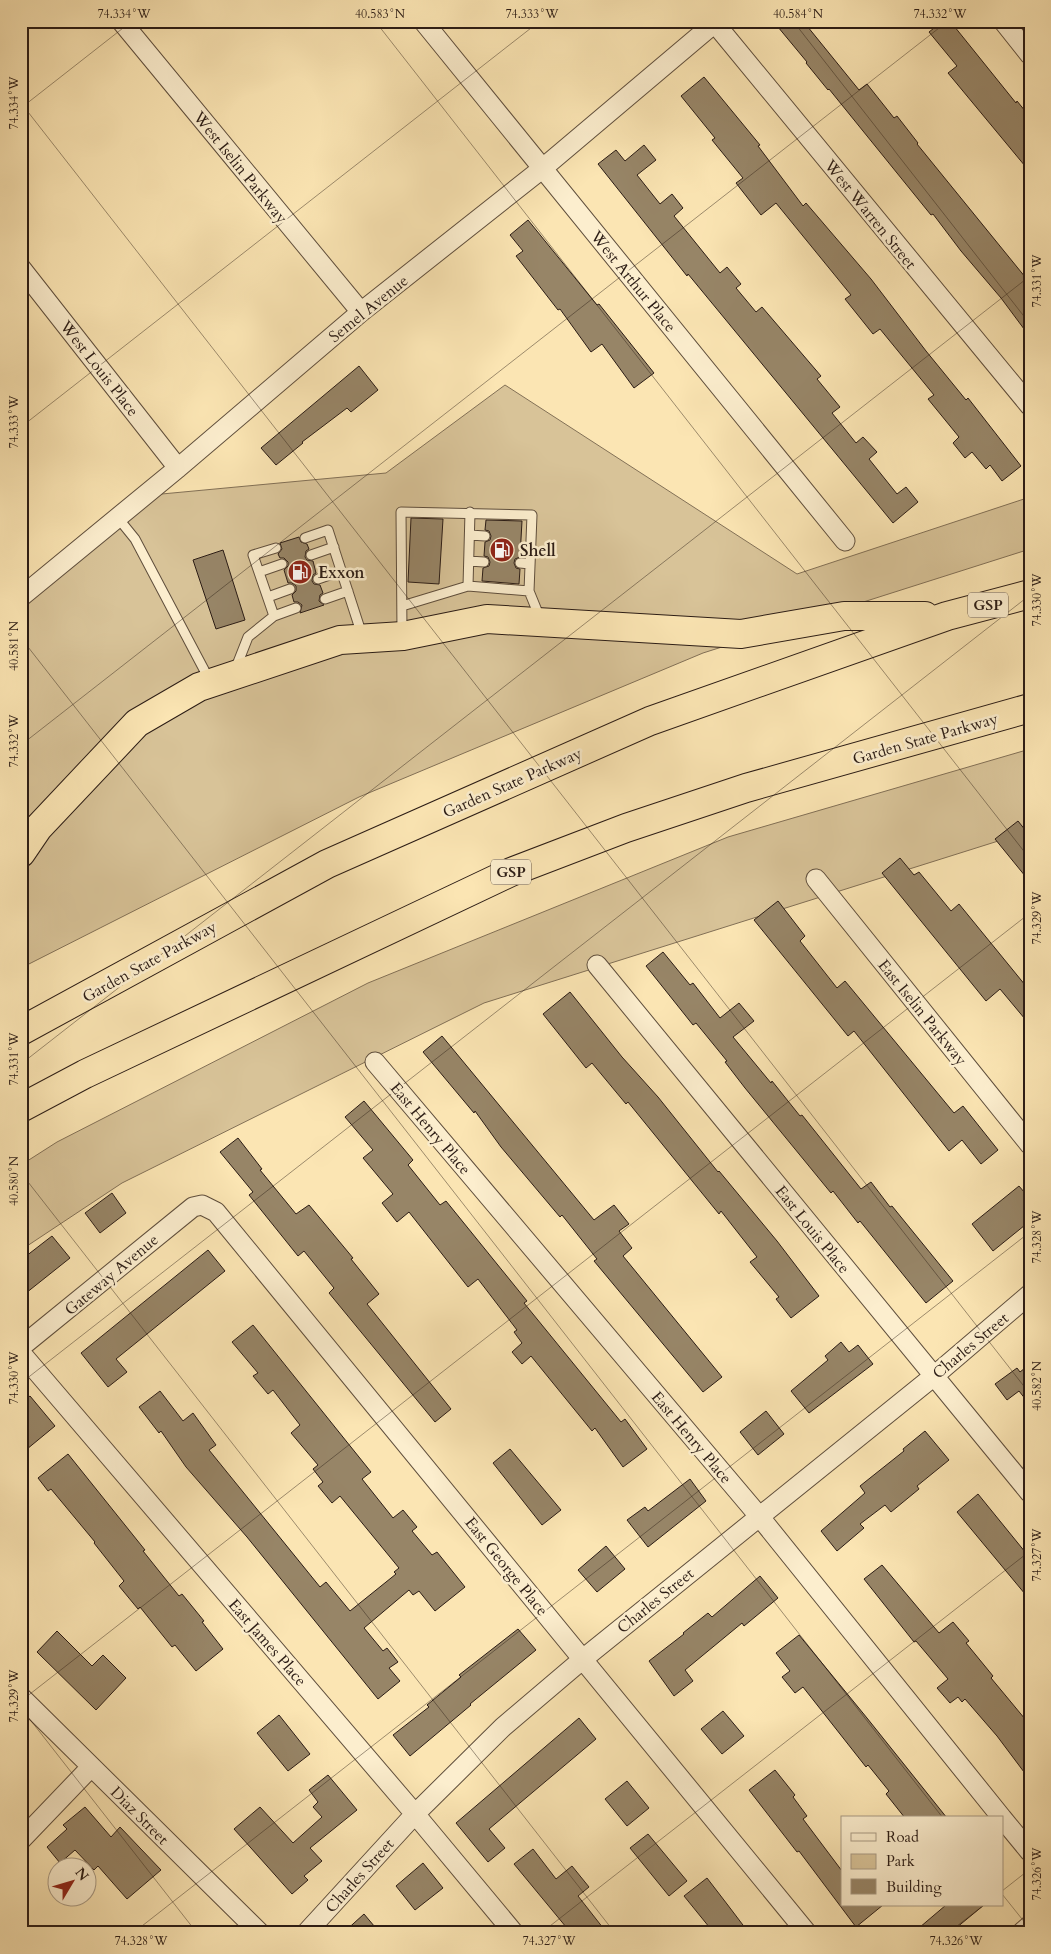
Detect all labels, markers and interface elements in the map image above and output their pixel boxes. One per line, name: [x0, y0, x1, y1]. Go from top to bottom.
text: 74.334°W: [97, 6, 151, 22]
text: 40.583°N: [355, 6, 406, 22]
text: 74.333°W: [505, 6, 559, 22]
text: 40.584°N: [773, 6, 824, 22]
text: 74.332°W: [913, 6, 967, 22]
text: 74.334°W: [6, 76, 22, 130]
street label: West Iselin Parkway: [187, 106, 293, 229]
street label: West Warren Street: [819, 154, 921, 274]
street label: West Arthur Place: [585, 226, 681, 337]
text: 74.331°W: [1029, 254, 1045, 308]
street label: Semel Avenue: [324, 270, 413, 348]
street label: West Louis Place: [54, 315, 144, 421]
text: 74.333°W: [6, 395, 22, 449]
fuel station icon: Shell: [489, 537, 515, 563]
place label: Shell: [520, 540, 556, 562]
fuel station icon: Exxon: [287, 559, 313, 585]
place label: Exxon: [318, 562, 365, 584]
text: 74.330°W: [1029, 573, 1045, 627]
road number: GSP: [968, 592, 1008, 618]
text: 40.581°N: [6, 620, 22, 671]
street label: Garden State Parkway: [850, 708, 1001, 770]
text: 74.332°W: [6, 714, 22, 768]
street label: Garden State Parkway: [439, 742, 586, 823]
road number: GSP: [491, 860, 531, 884]
text: 74.329°W: [1029, 891, 1045, 945]
street label: Garden State Parkway: [78, 916, 221, 1008]
street label: East Iselin Parkway: [873, 955, 972, 1071]
text: 74.331°W: [6, 1032, 22, 1086]
street label: East Henry Place: [385, 1078, 476, 1180]
text: 40.580°N: [6, 1155, 22, 1206]
street label: East Louis Place: [770, 1181, 855, 1278]
text: 74.328°W: [1029, 1210, 1045, 1264]
street label: Gateway Avenue: [60, 1229, 163, 1321]
street label: Charles Street: [928, 1307, 1013, 1384]
text: 74.330°W: [6, 1351, 22, 1405]
text: 40.582°N: [1029, 1360, 1045, 1411]
street label: East Henry Place: [646, 1387, 737, 1489]
street label: East George Place: [459, 1513, 553, 1621]
text: 74.327°W: [1029, 1528, 1045, 1582]
street label: Charles Street: [612, 1563, 699, 1639]
street label: East James Place: [223, 1594, 311, 1691]
text: 74.329°W: [6, 1669, 22, 1723]
street label: Diaz Street: [105, 1782, 173, 1850]
legend: [841, 1816, 1004, 1906]
text: Road: [886, 1827, 919, 1847]
street label: Charles Street: [320, 1834, 399, 1918]
text: 74.326°W: [1029, 1847, 1045, 1901]
text: Park: [886, 1851, 915, 1871]
north arrow: [48, 1856, 98, 1906]
text: N: [71, 1864, 93, 1885]
text: Building: [886, 1877, 942, 1897]
text: 74.328°W: [114, 1933, 168, 1949]
text: 74.327°W: [522, 1933, 576, 1949]
text: 74.326°W: [929, 1933, 983, 1949]

